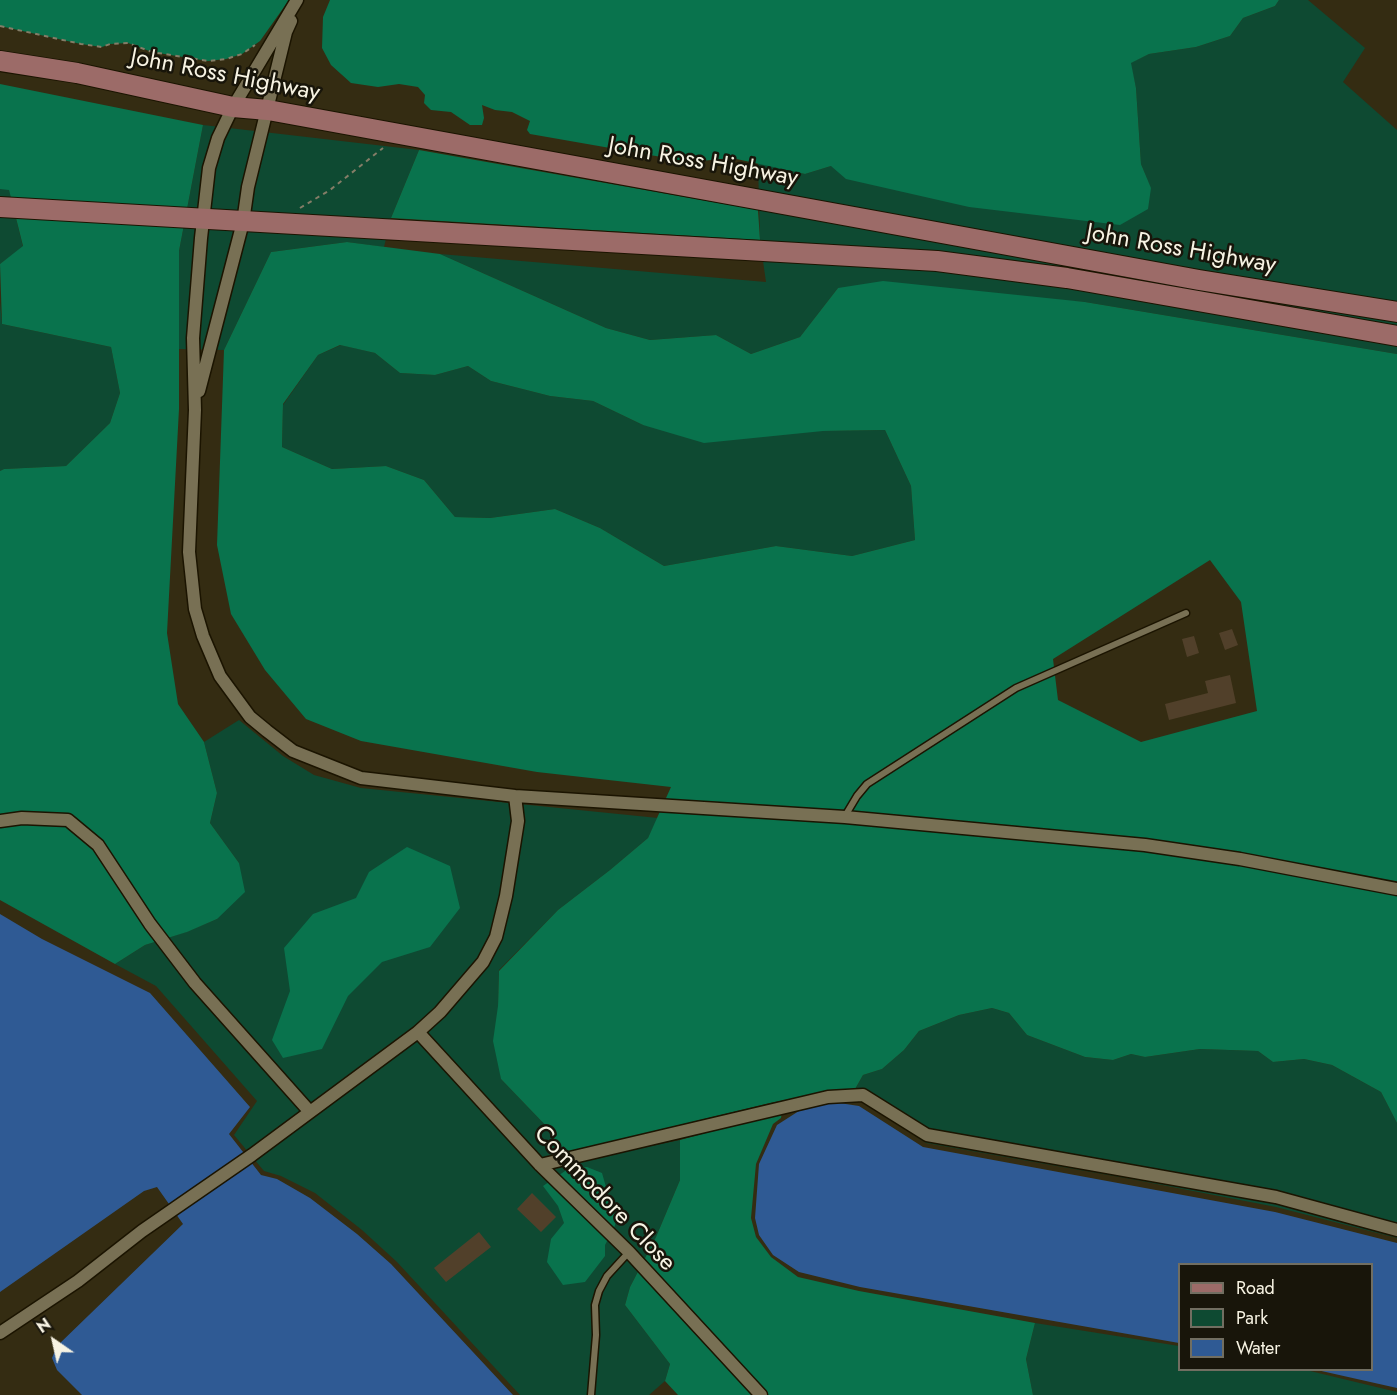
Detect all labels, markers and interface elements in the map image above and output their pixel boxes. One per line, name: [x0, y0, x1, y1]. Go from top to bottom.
street label: John Ross Highway: [128, 44, 322, 108]
street label: John Ross Highway: [606, 132, 800, 194]
street label: John Ross Highway: [1084, 219, 1278, 281]
street label: Commodore Close: [527, 1120, 681, 1278]
legend: [1178, 1263, 1373, 1371]
text: Road: [1236, 1275, 1275, 1301]
text: Park: [1236, 1305, 1268, 1331]
north arrow: [24, 1311, 84, 1371]
text: N: [32, 1313, 55, 1339]
text: Water: [1236, 1335, 1280, 1361]

